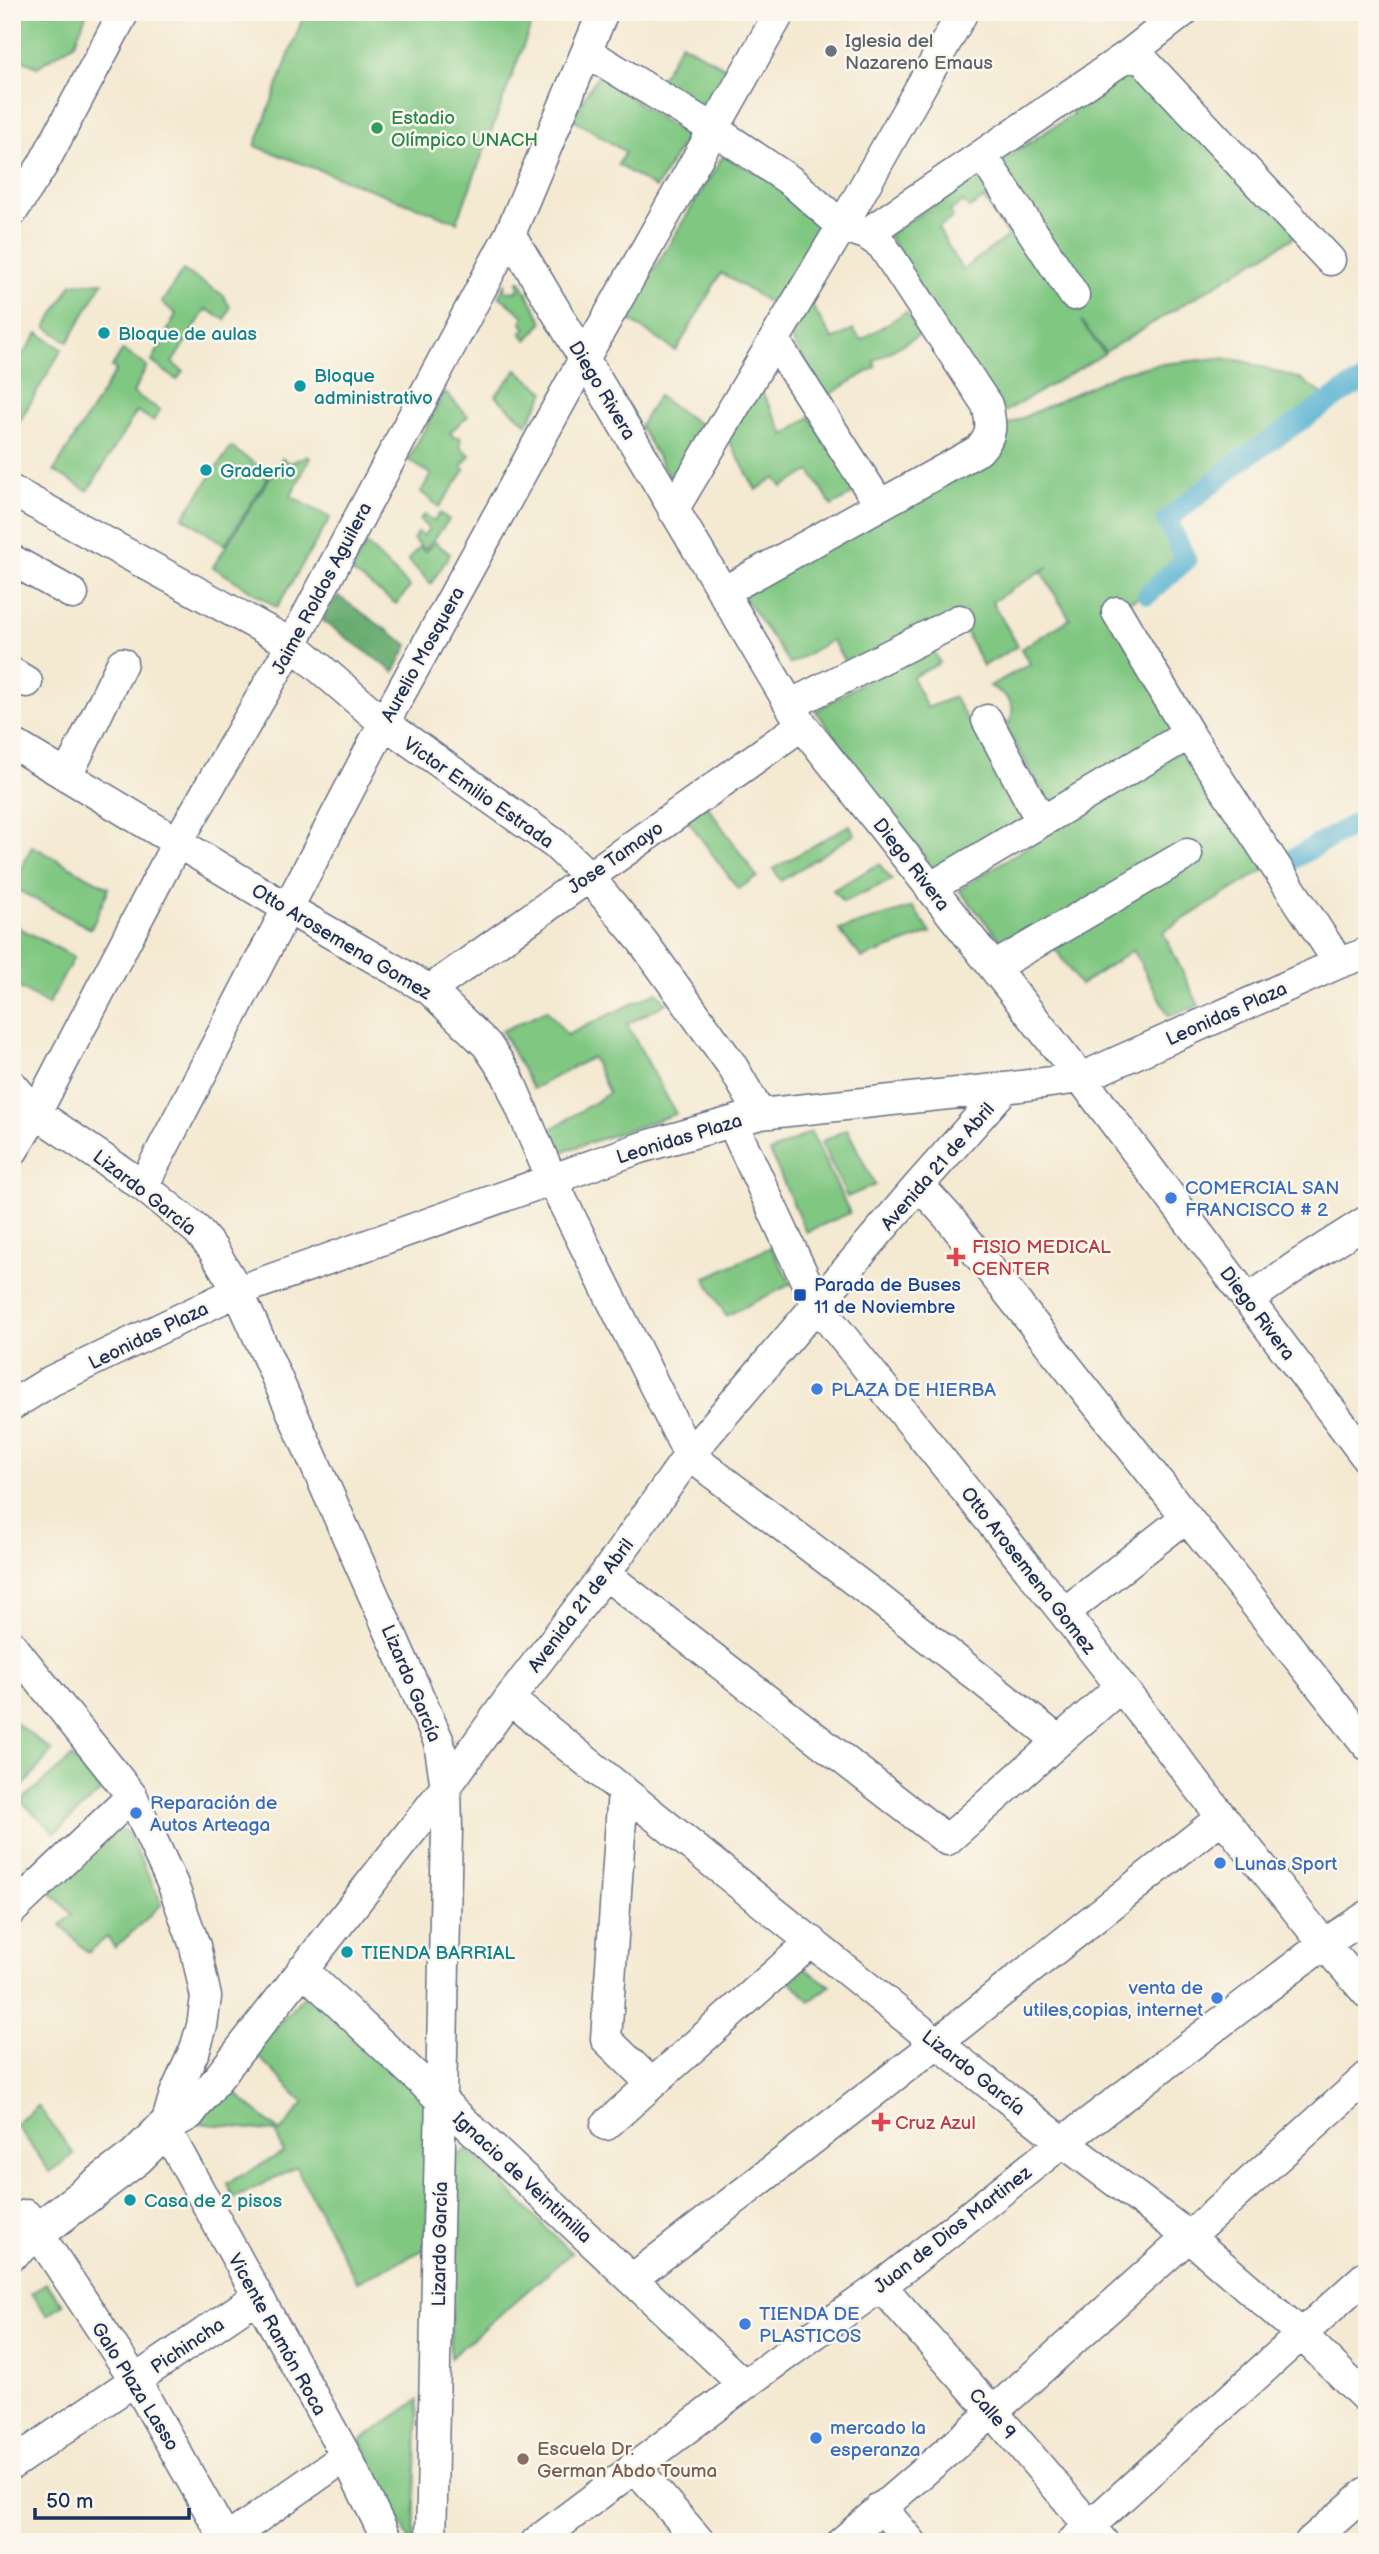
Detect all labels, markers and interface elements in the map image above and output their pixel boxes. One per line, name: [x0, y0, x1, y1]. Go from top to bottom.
place label: Iglesia del Nazareno Emaus: [845, 30, 993, 75]
marker: Iglesia del Nazareno Emaus: [823, 43, 839, 59]
place label: Estadio Olímpico UNACH: [391, 107, 538, 152]
marker: Estadio Olímpico UNACH: [369, 120, 385, 136]
place label: Bloque de aulas: [118, 323, 257, 346]
marker: Bloque de aulas: [96, 325, 112, 341]
street label: Diego Rivera: [563, 337, 640, 444]
place label: Bloque administrativo: [314, 365, 433, 410]
marker: Bloque administrativo: [292, 378, 308, 394]
place label: Graderio: [220, 460, 296, 483]
marker: Graderio: [198, 462, 214, 478]
street label: Jaime Roldos Aguilera: [267, 499, 377, 679]
street label: Aurelio Mosquera: [377, 583, 470, 726]
street label: Victor Emilio Estrada: [399, 733, 558, 854]
street label: Diego Rivera: [868, 814, 954, 916]
street label: Jose Tamayo: [564, 817, 668, 900]
street label: Otto Arosemena Gomez: [247, 879, 436, 1006]
street label: Leonidas Plaza: [1162, 977, 1291, 1051]
street label: Avenida 21 de Abril: [876, 1098, 1000, 1236]
street label: Leonidas Plaza: [614, 1109, 745, 1169]
street label: Lizardo García: [88, 1146, 200, 1241]
place label: COMERCIAL SAN FRANCISCO # 2: [1185, 1177, 1340, 1222]
marker: COMERCIAL SAN FRANCISCO # 2: [1163, 1190, 1179, 1206]
place label: FISIO MEDICAL CENTER: [972, 1236, 1111, 1281]
marker: FISIO MEDICAL CENTER: [946, 1247, 966, 1267]
street label: Diego Rivera: [1214, 1263, 1299, 1365]
place label: Parada de Buses 11 de Noviembre: [814, 1274, 961, 1319]
marker: Parada de Buses 11 de Noviembre: [792, 1287, 808, 1303]
street label: Leonidas Plaza: [85, 1297, 212, 1375]
place label: PLAZA DE HIERBA: [831, 1379, 996, 1402]
marker: PLAZA DE HIERBA: [809, 1381, 825, 1397]
street label: Otto Arosemena Gomez: [955, 1483, 1101, 1660]
street label: Avenida 21 de Abril: [523, 1534, 639, 1677]
street label: Lizardo García: [376, 1622, 446, 1746]
place label: Reparación de Autos Arteaga: [150, 1792, 277, 1837]
marker: Reparación de Autos Arteaga: [128, 1805, 144, 1821]
place label: Lunas Sport: [1234, 1853, 1338, 1876]
marker: Lunas Sport: [1212, 1855, 1228, 1871]
place label: TIENDA BARRIAL: [361, 1942, 515, 1965]
marker: TIENDA BARRIAL: [339, 1944, 355, 1960]
place label: venta de utiles,copias, internet: [1023, 1977, 1203, 2022]
marker: venta de utiles,copias, internet: [1209, 1990, 1225, 2006]
street label: Lizardo García: [917, 2026, 1029, 2121]
street label: Ignacio de Veintimilla: [448, 2108, 596, 2248]
place label: Cruz Azul: [895, 2112, 976, 2135]
marker: Cruz Azul: [873, 2114, 889, 2130]
street label: Juan de Dios Martinez: [870, 2161, 1037, 2299]
street label: Lizardo García: [428, 2181, 453, 2307]
place label: Casa de 2 pisos: [144, 2190, 282, 2213]
marker: Casa de 2 pisos: [122, 2192, 138, 2208]
street label: Vicente Ramón Roca: [223, 2250, 331, 2420]
place label: TIENDA DE PLASTICOS: [759, 2303, 861, 2348]
street label: Pichincha: [147, 2313, 229, 2379]
marker: TIENDA DE PLASTICOS: [737, 2316, 753, 2332]
street label: Galo Plaza Lasso: [86, 2318, 184, 2455]
street label: Calle 9: [964, 2384, 1020, 2444]
place label: mercado la esperanza: [830, 2417, 926, 2462]
marker: mercado la esperanza: [808, 2430, 824, 2446]
place label: Escuela Dr. German Abdo Touma: [537, 2438, 717, 2483]
marker: Escuela Dr. German Abdo Touma: [515, 2451, 531, 2467]
scale bar: [35, 2477, 189, 2521]
text: 50 m: [46, 2489, 93, 2514]

